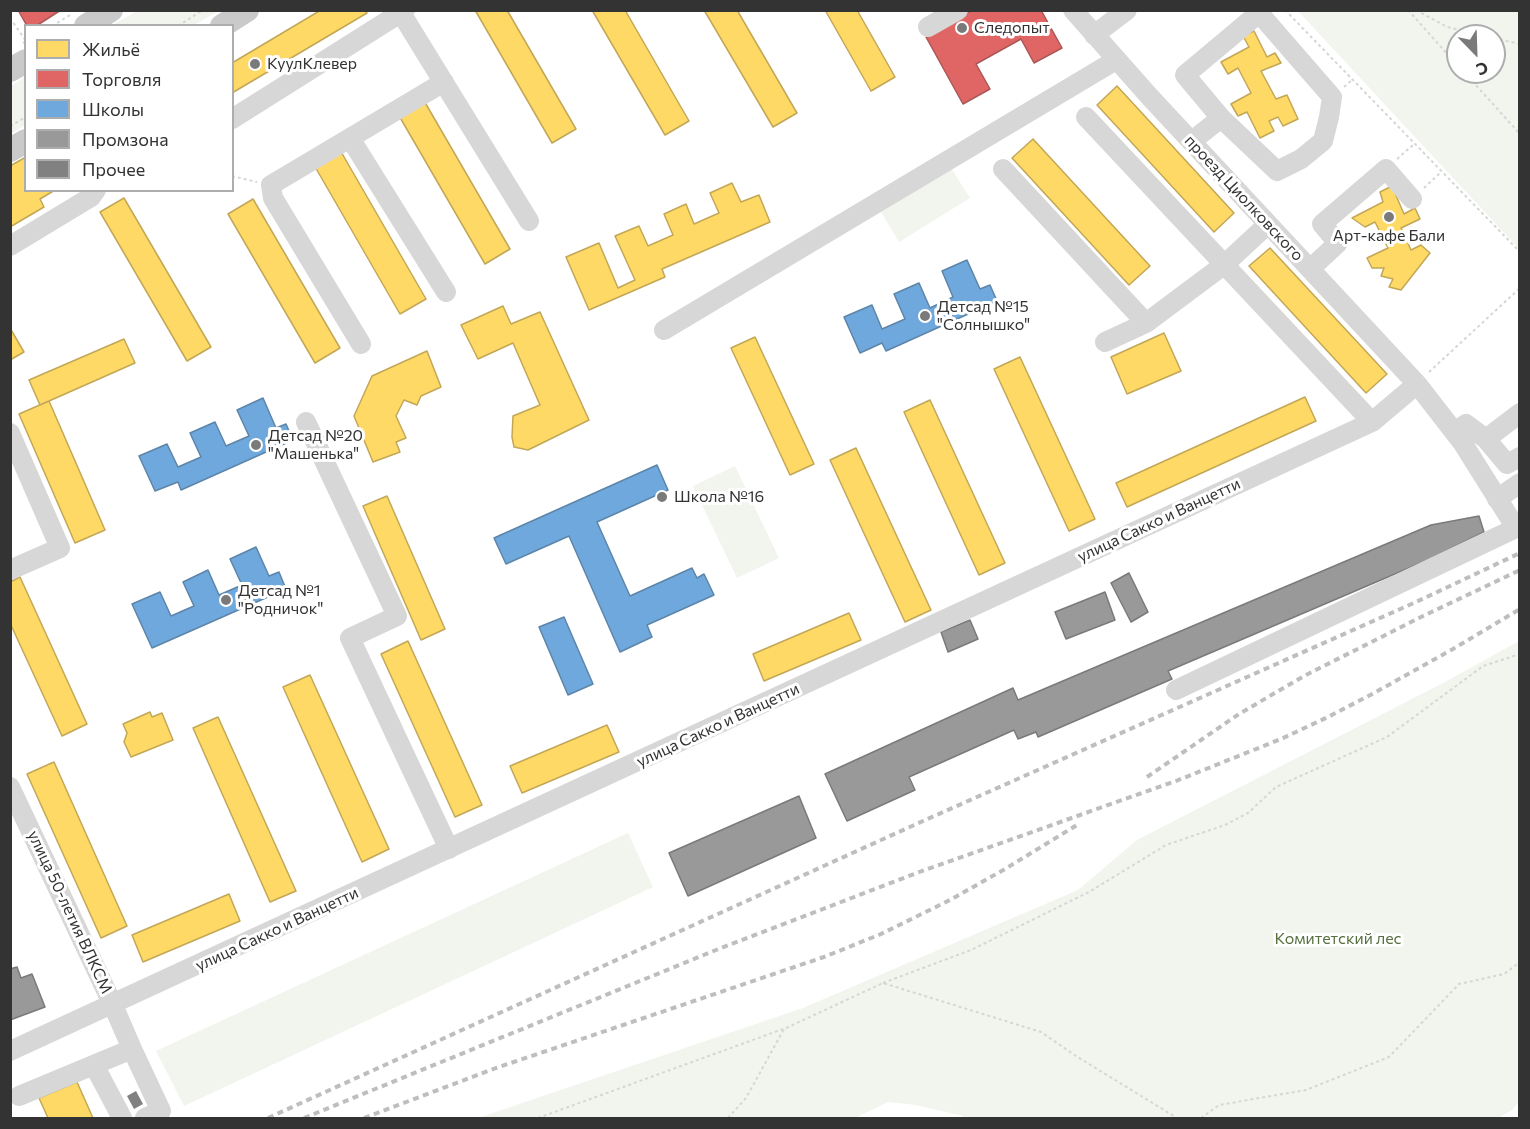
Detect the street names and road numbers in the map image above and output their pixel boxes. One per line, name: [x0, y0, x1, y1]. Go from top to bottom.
street label: проезд Циолковского: [1181, 131, 1307, 265]
street label: улица Сакко и Ванцетти: [1075, 474, 1243, 566]
street label: улица Сакко и Ванцетти: [634, 679, 802, 771]
street label: улица 50-летия ВЛКСМ: [24, 827, 116, 997]
street label: улица Сакко и Ванцетти: [193, 883, 361, 975]

